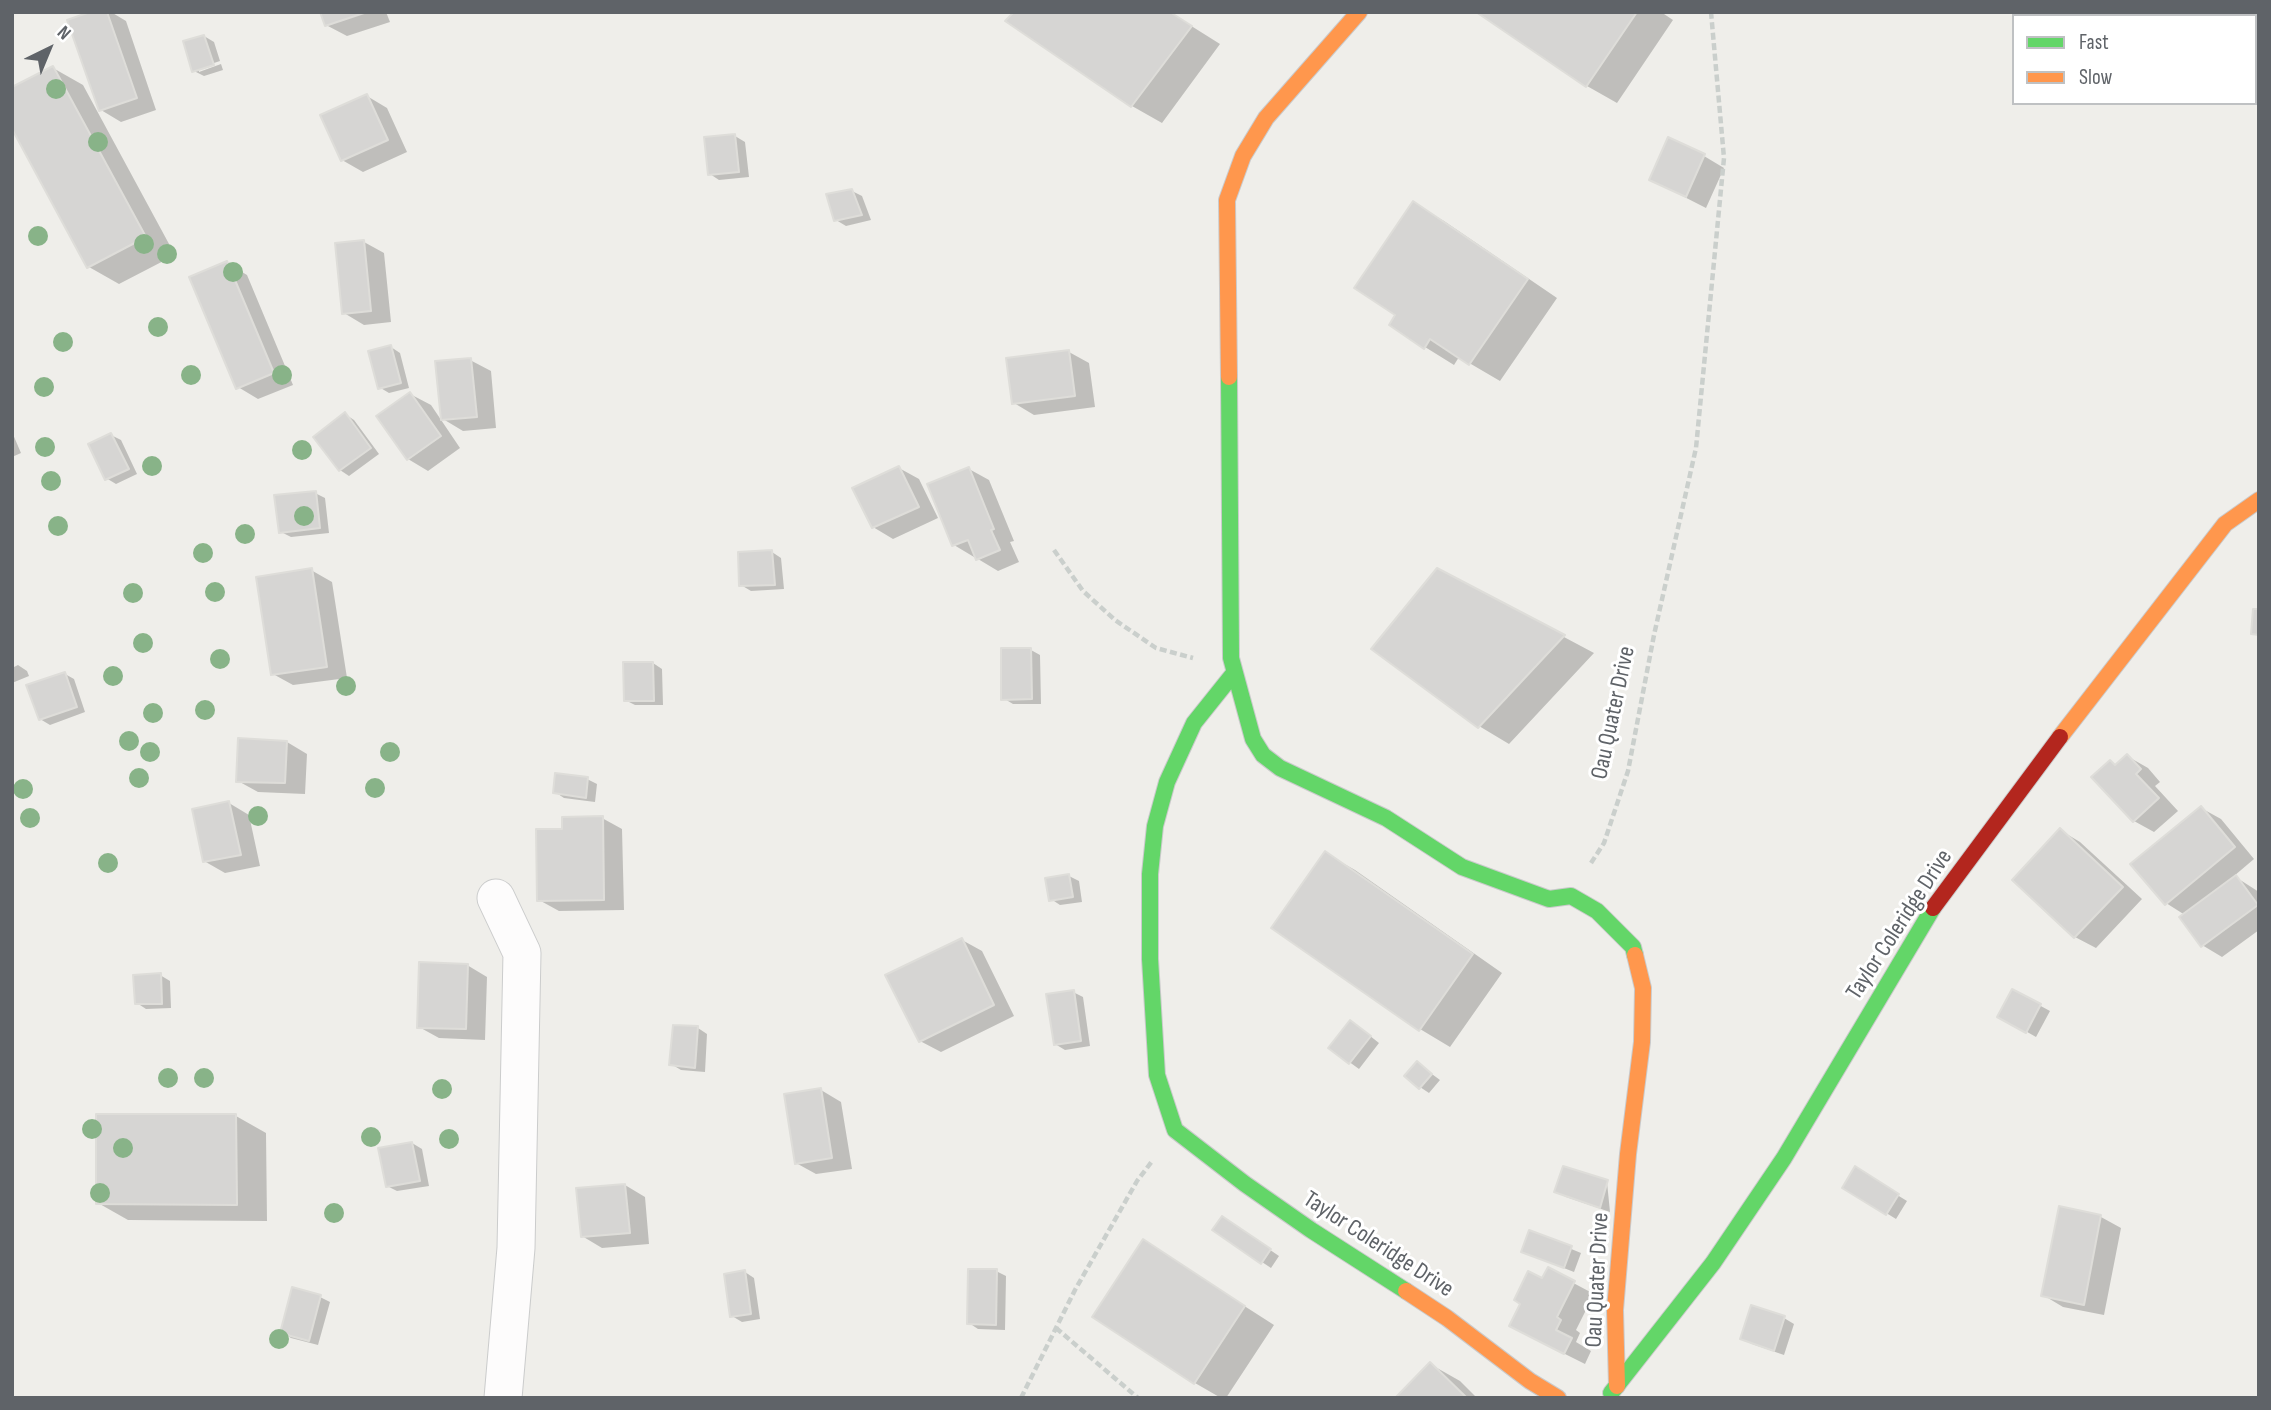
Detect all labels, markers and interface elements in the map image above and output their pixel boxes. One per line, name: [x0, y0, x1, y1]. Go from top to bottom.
north arrow: [14, 14, 84, 84]
legend: [2012, 14, 2257, 105]
text: N: [52, 21, 75, 45]
text: Fast: [2079, 30, 2109, 55]
text: Slow: [2079, 65, 2112, 90]
street label: Oau Quater Drive: [1586, 644, 1642, 782]
street label: Taylor Coleridge Drive: [1841, 844, 1959, 1006]
street label: Taylor Coleridge Drive: [1297, 1186, 1459, 1304]
street label: Oau Quater Drive: [1580, 1212, 1616, 1348]

